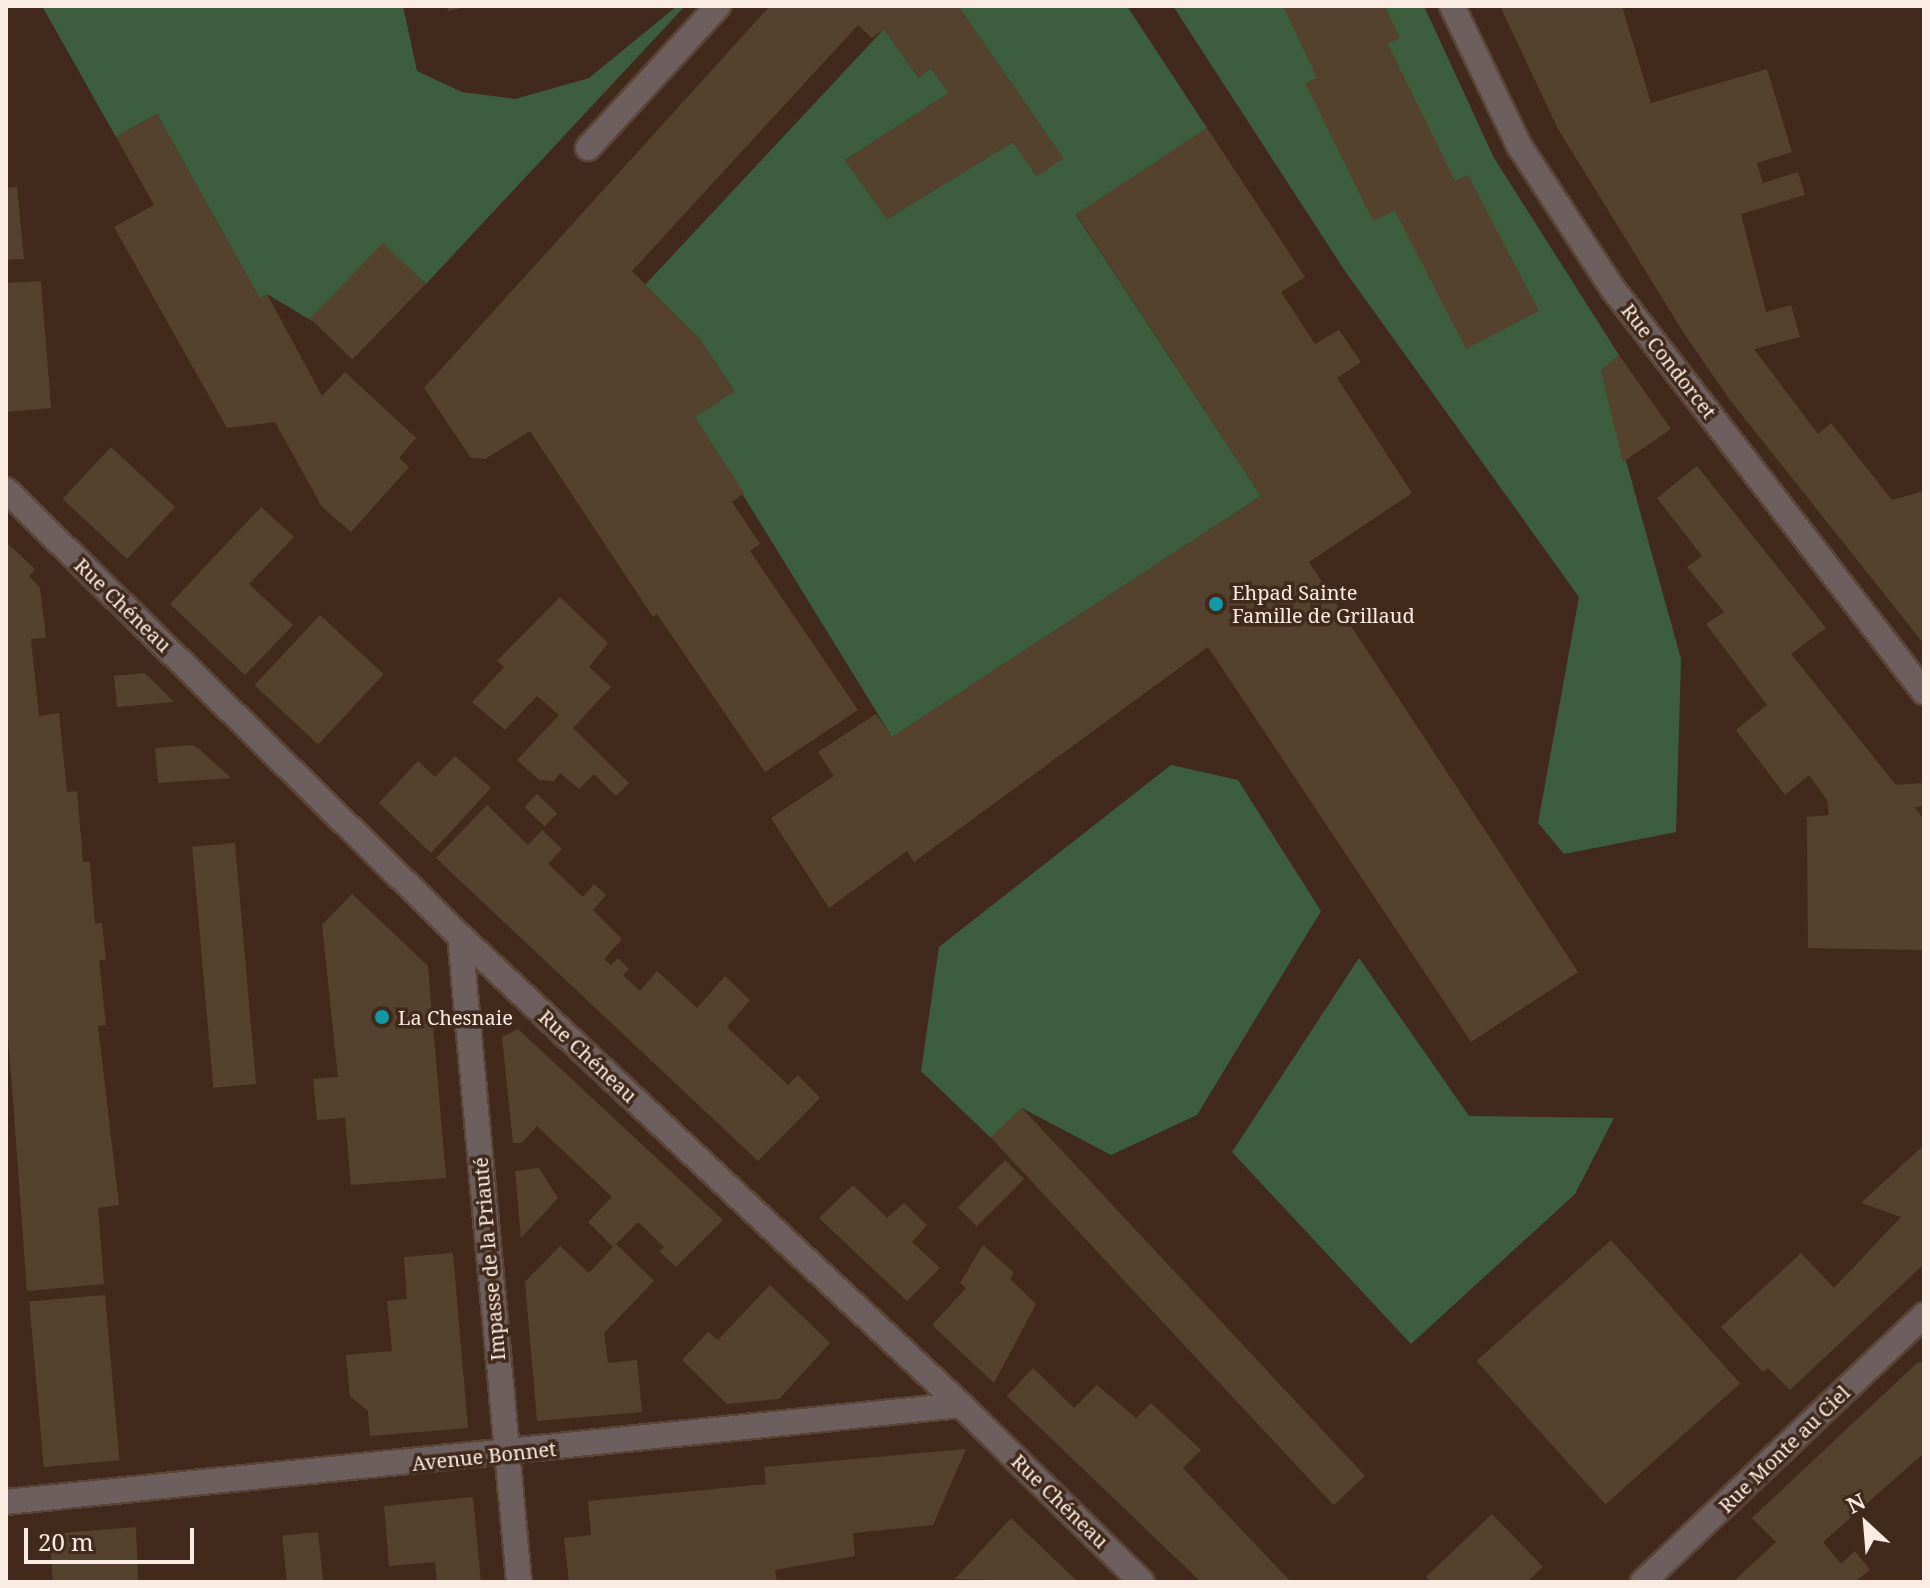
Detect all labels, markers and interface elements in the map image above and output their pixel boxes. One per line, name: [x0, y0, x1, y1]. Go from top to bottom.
street label: Rue Condorcet: [1617, 299, 1721, 423]
street label: Rue Chéneau: [70, 553, 176, 657]
place label: Ehpad Sainte Famille de Grillaud: [1232, 580, 1415, 627]
marker: Ehpad Sainte Famille de Grillaud: [1207, 595, 1225, 613]
place label: La Chesnaie: [398, 1005, 513, 1029]
street label: Rue Chéneau: [534, 1005, 642, 1107]
marker: La Chesnaie: [373, 1008, 391, 1026]
street label: Impasse de la Priauté: [468, 1156, 510, 1362]
street label: Rue Monte au Ciel: [1714, 1380, 1854, 1518]
street label: Avenue Bonnet: [411, 1436, 557, 1476]
street label: Rue Chéneau: [1007, 1449, 1113, 1553]
north arrow: [1826, 1484, 1906, 1564]
text: N: [1841, 1485, 1870, 1520]
scale bar: [28, 1512, 198, 1562]
text: 20 m: [38, 1525, 94, 1558]

